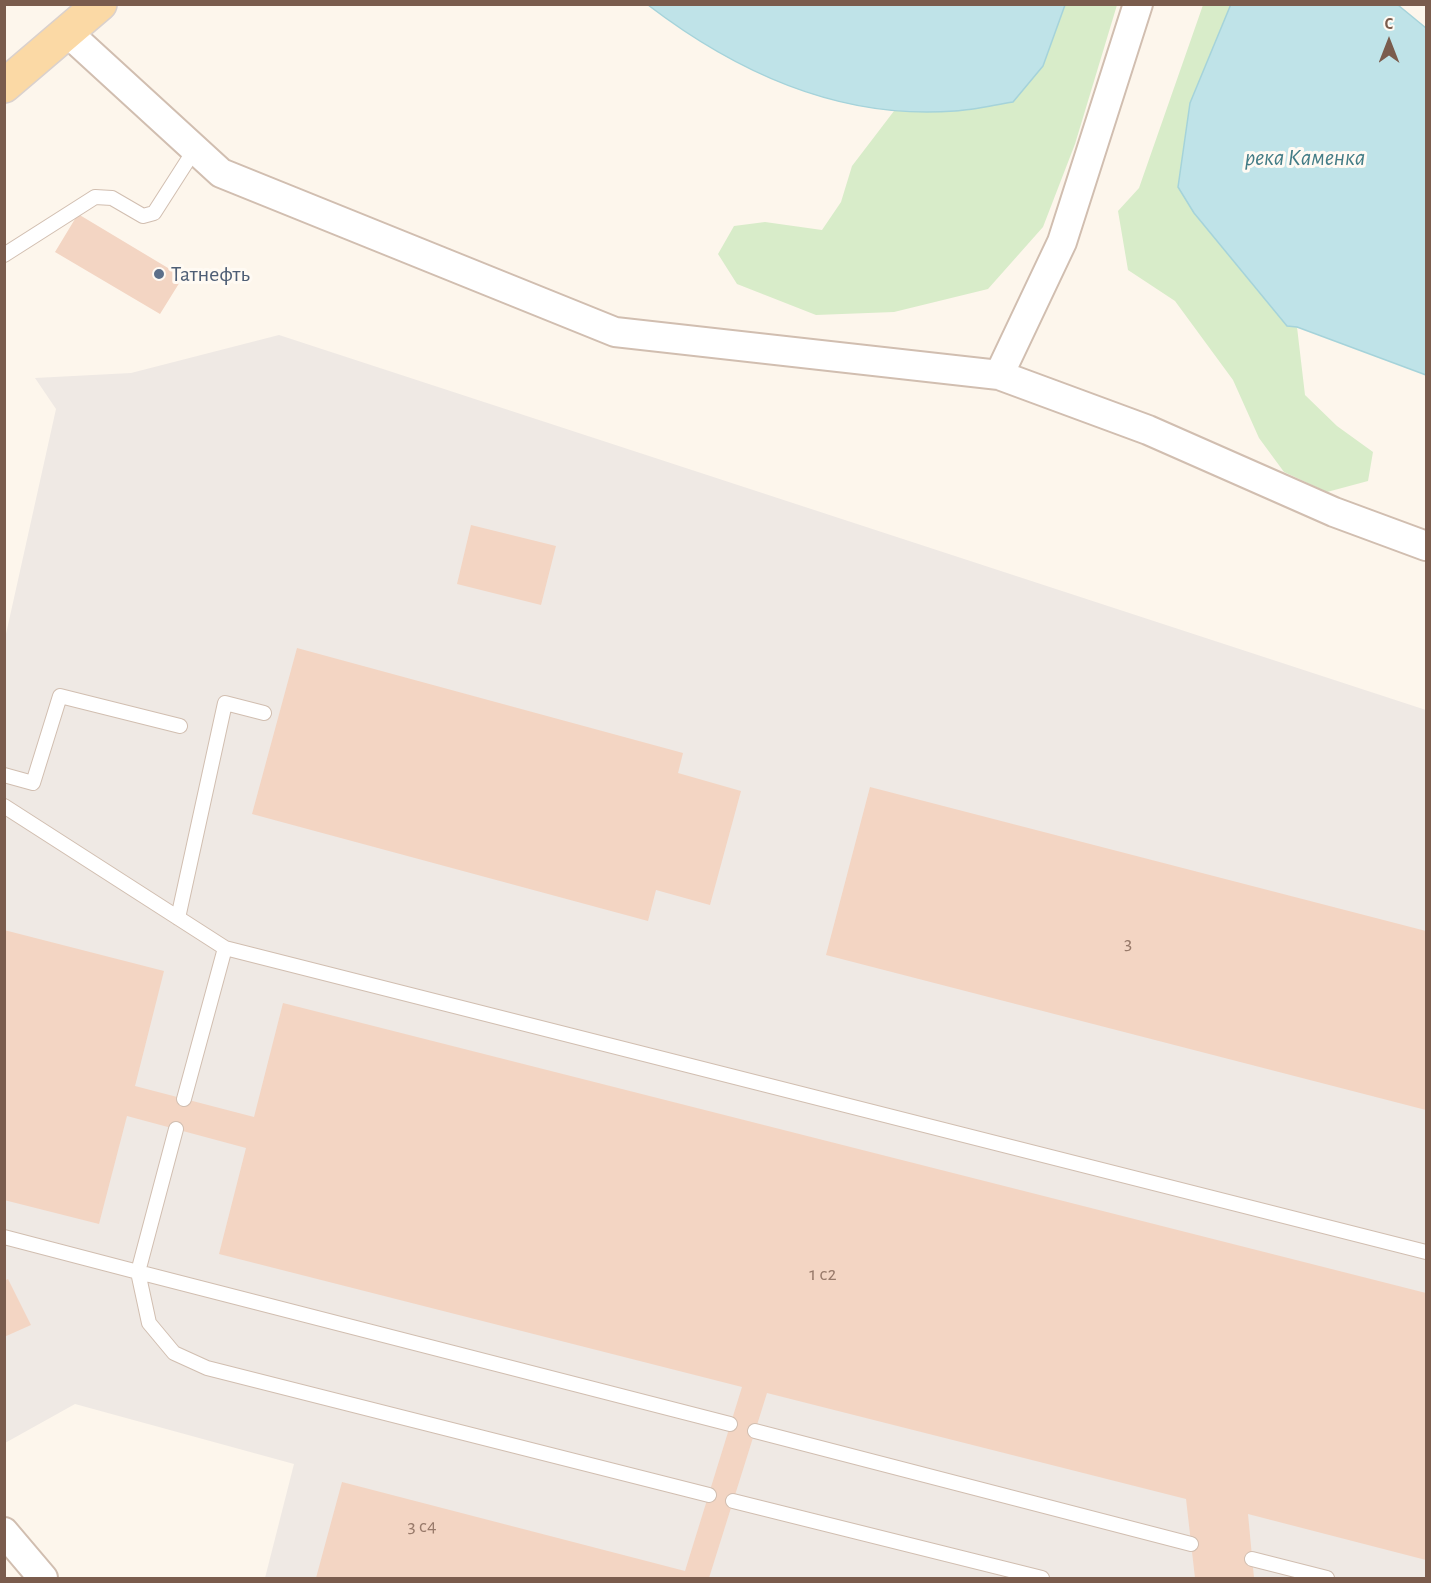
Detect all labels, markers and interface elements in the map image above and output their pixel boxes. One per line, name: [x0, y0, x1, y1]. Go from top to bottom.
north arrow: [1359, 12, 1419, 72]
text: С: [1385, 16, 1393, 32]
water label: река Каменка: [1245, 144, 1365, 172]
place label: Татнефть: [171, 261, 250, 287]
marker: Татнефть: [152, 267, 166, 281]
house number: 3: [1124, 931, 1132, 955]
house number: 1 с2: [809, 1262, 837, 1286]
house number: 3 с4: [407, 1514, 437, 1538]

